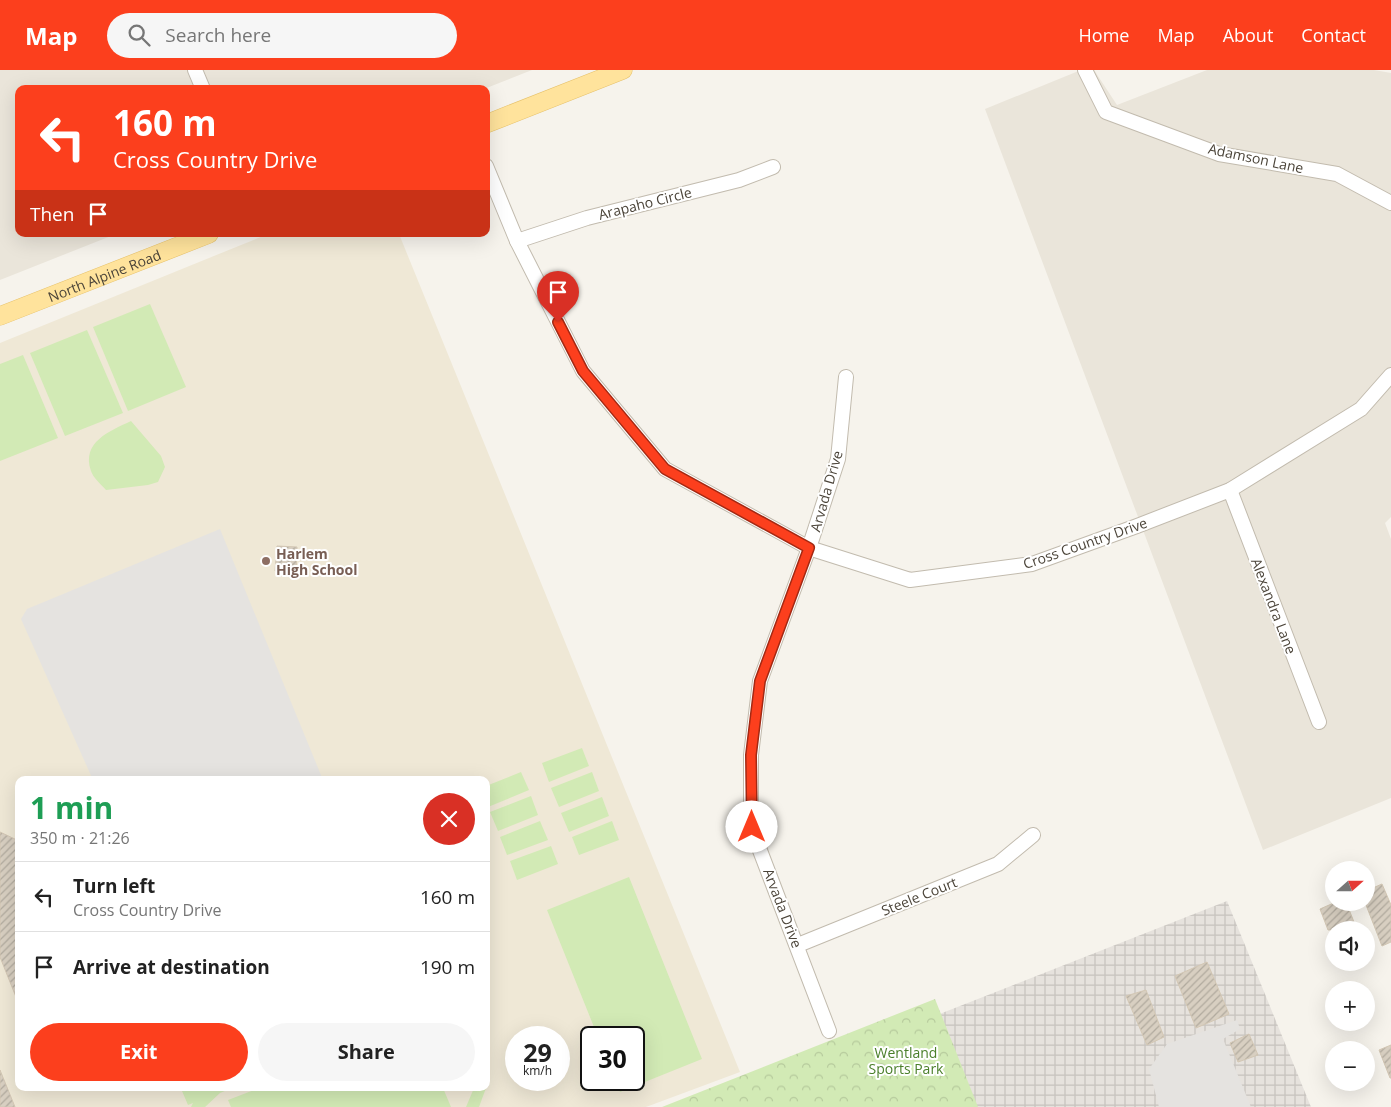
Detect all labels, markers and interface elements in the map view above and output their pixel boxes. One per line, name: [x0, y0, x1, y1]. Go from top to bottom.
search box: [107, 13, 457, 58]
text: Map: [25, 19, 77, 52]
icon: search: [125, 21, 153, 49]
text: Search here: [165, 22, 271, 48]
text: Home: [1079, 23, 1129, 47]
text: Map: [1157, 23, 1195, 47]
text: About: [1223, 23, 1273, 47]
text: Contact: [1301, 23, 1366, 47]
text: 160 m: [113, 99, 217, 146]
icon: left: [30, 105, 95, 170]
street label: Adamson Lane: [1207, 139, 1306, 177]
text: Cross Country Drive: [113, 144, 317, 174]
street label: Arapaho Circle: [596, 182, 694, 224]
icon: arrive: [84, 200, 112, 228]
text: Then: [30, 201, 74, 227]
street label: North Alpine Road: [45, 244, 164, 306]
pin: [537, 271, 579, 322]
icon: arrive: [544, 278, 572, 306]
street label: Arvada Drive: [805, 448, 847, 534]
street label: Cross Country Drive: [1020, 513, 1150, 573]
place label: Harlem High School: [276, 544, 357, 579]
marker: Harlem High School: [260, 555, 272, 567]
street label: Alexandra Lane: [1247, 555, 1301, 657]
text: 1 min: [30, 787, 113, 828]
button: close: [423, 793, 475, 845]
position arrow: [725, 800, 777, 852]
text: 350 m · 21:26: [30, 827, 130, 849]
north arrow: [1325, 861, 1375, 911]
map controls: [1325, 861, 1375, 1091]
street label: Arvada Drive: [759, 866, 807, 951]
street label: Steele Court: [878, 872, 960, 920]
text: Turn left: [73, 873, 155, 899]
icon: left: [30, 883, 58, 911]
text: 160 m: [420, 884, 475, 910]
text: Cross Country Drive: [73, 899, 222, 921]
button: sound: [1325, 921, 1375, 971]
icon: arrive: [30, 953, 58, 981]
text: Arrive at destination: [73, 954, 270, 980]
text: 190 m: [420, 954, 475, 980]
button: +: [1325, 981, 1375, 1031]
button: Exit: [30, 1023, 248, 1081]
button: Share: [258, 1023, 475, 1081]
speed limit sign: 30: [580, 1026, 645, 1091]
text: 29: [523, 1035, 552, 1069]
button: −: [1325, 1041, 1375, 1091]
park label: Wentland Sports Park: [869, 1043, 944, 1078]
text: km/h: [523, 1062, 552, 1079]

